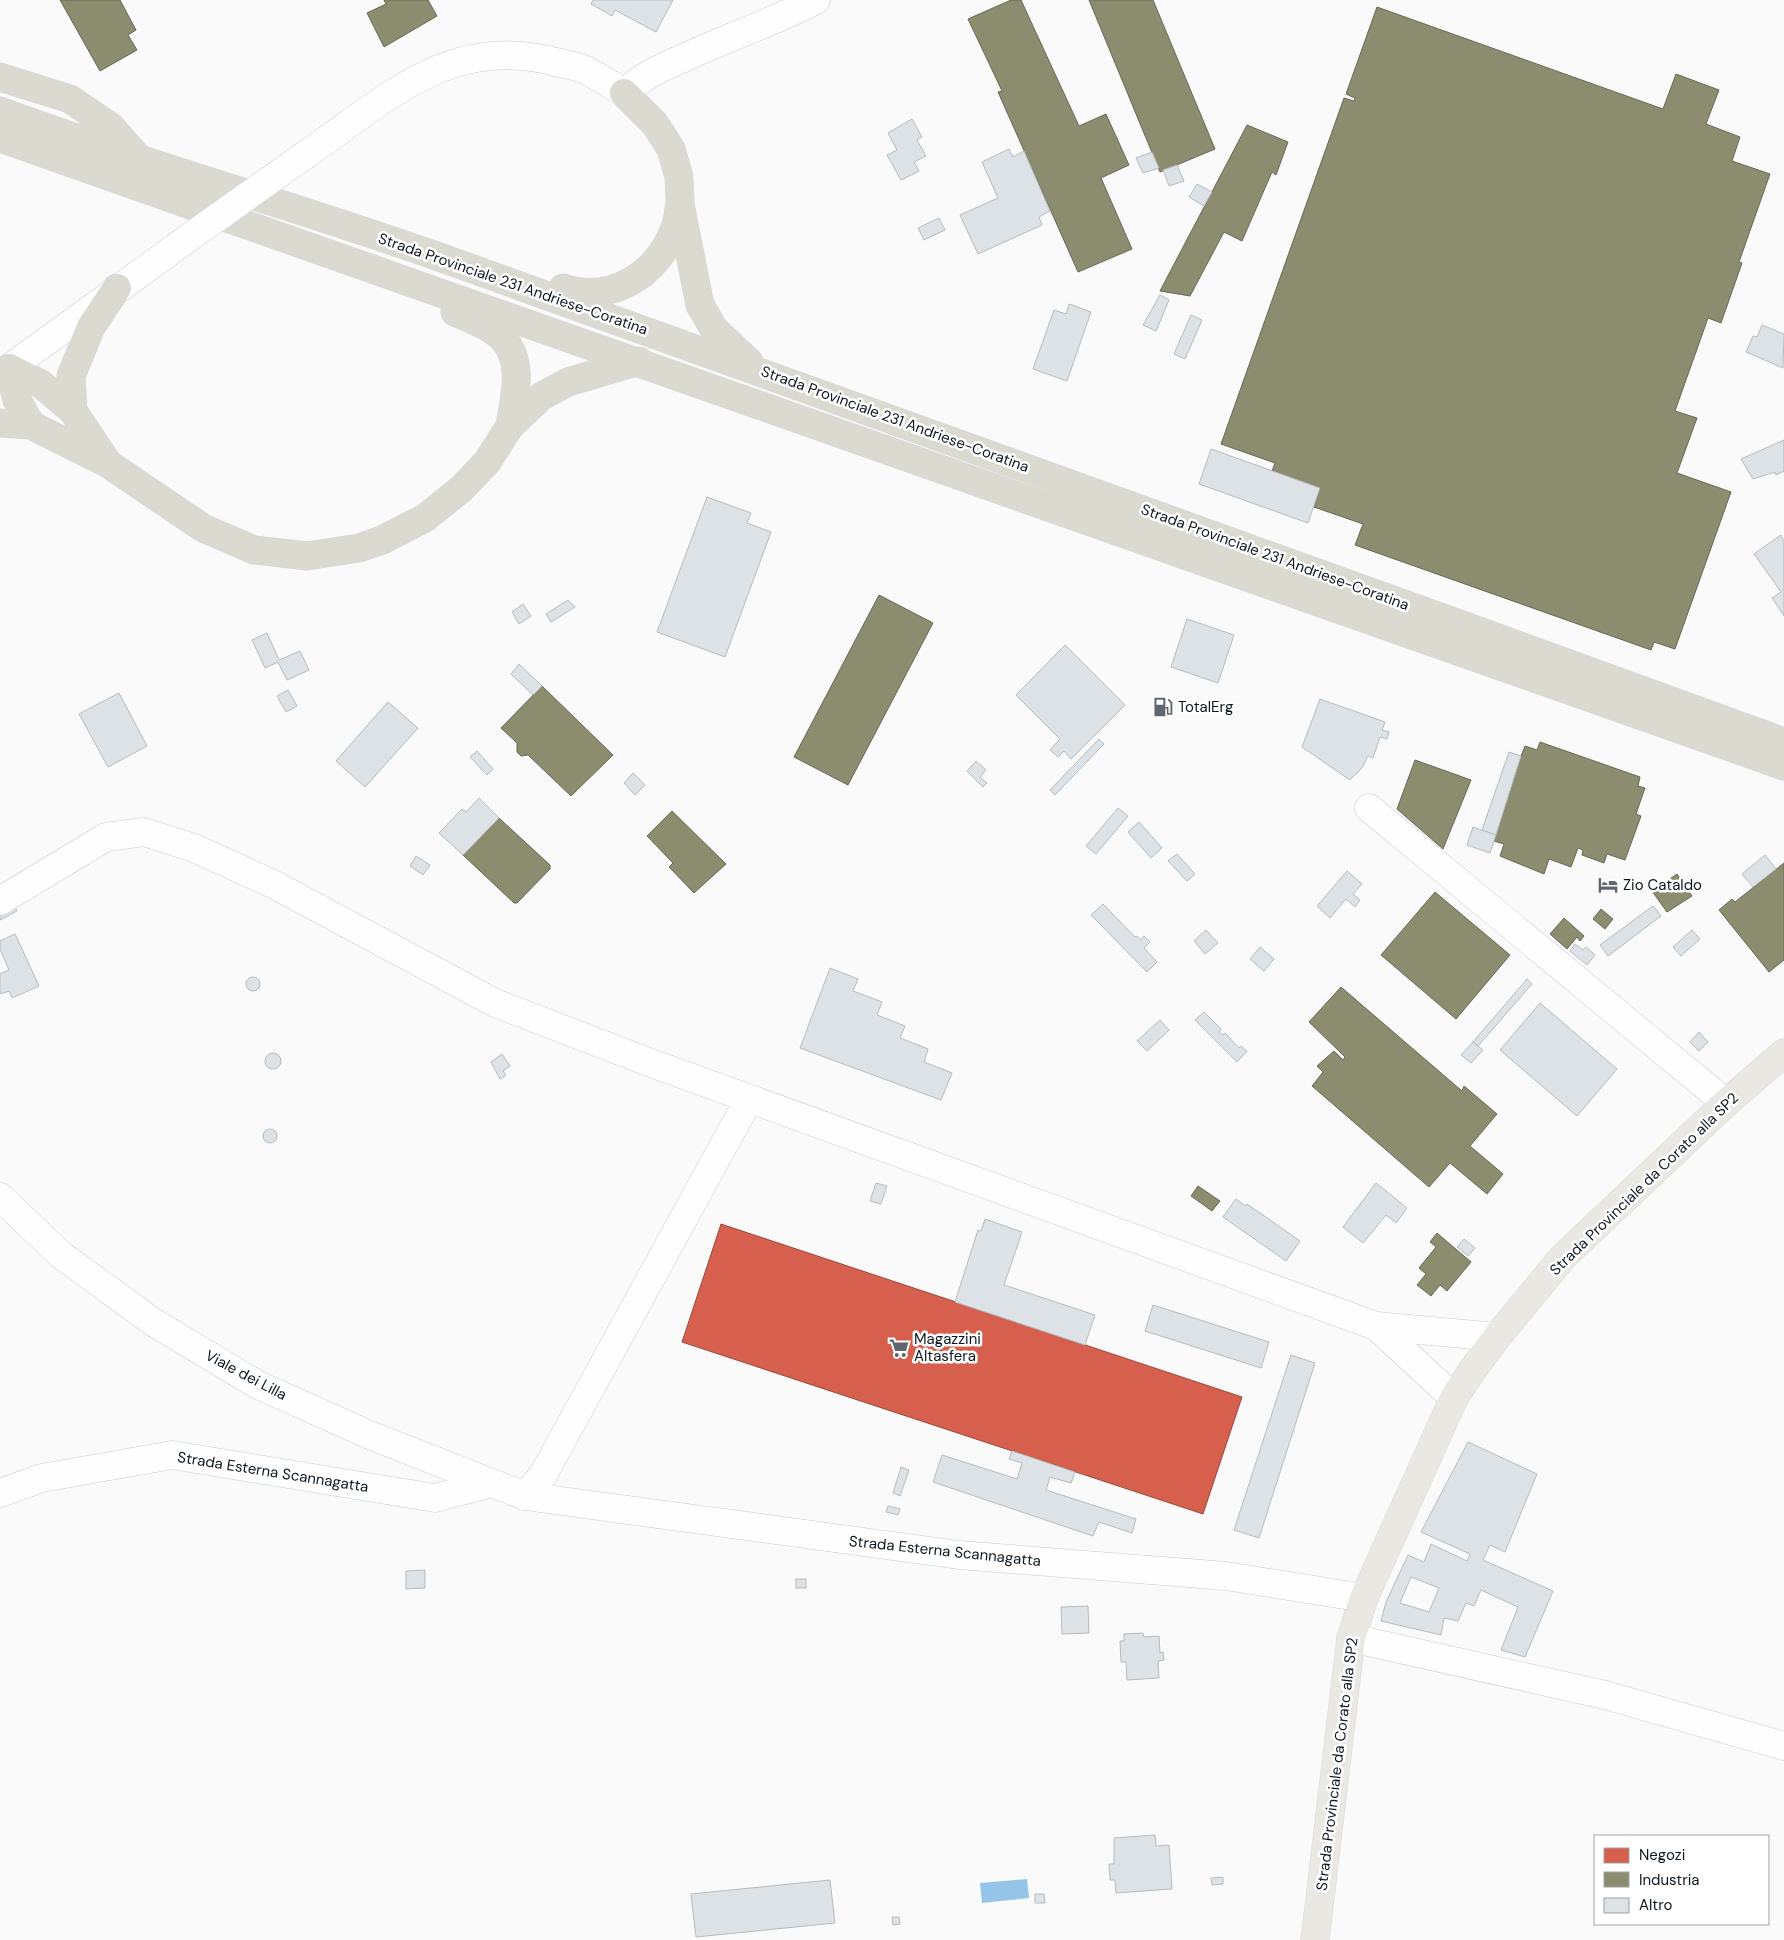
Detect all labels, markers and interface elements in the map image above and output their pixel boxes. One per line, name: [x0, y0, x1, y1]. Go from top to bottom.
street label: Strada Provinciale 231 Andriese-Coratina: [376, 228, 650, 340]
street label: Strada Provinciale 231 Andriese-Coratina: [758, 361, 1032, 477]
street label: Strada Provinciale 231 Andriese-Coratina: [1138, 499, 1412, 615]
fuel station icon: TotalErg: [1152, 696, 1174, 718]
place label: TotalErg: [1178, 697, 1233, 717]
hotel icon: Zio Cataldo: [1597, 874, 1619, 896]
place label: Zio Cataldo: [1623, 875, 1702, 895]
street label: Strada Provinciale da Corato alla SP2: [1545, 1088, 1743, 1280]
place label: Magazzini Altasfera: [914, 1329, 981, 1366]
supermarket icon: Magazzini Altasfera: [888, 1337, 910, 1359]
street label: Viale dei Lilla: [202, 1345, 290, 1405]
street label: Strada Esterna Scannagatta: [176, 1447, 370, 1497]
street label: Strada Esterna Scannagatta: [848, 1531, 1042, 1571]
street label: Strada Provinciale da Corato alla SP2: [1312, 1636, 1362, 1892]
legend: [1594, 1835, 1769, 1925]
text: Negozi: [1639, 1845, 1685, 1865]
text: Industria: [1639, 1870, 1700, 1890]
text: Altro: [1639, 1895, 1672, 1915]

